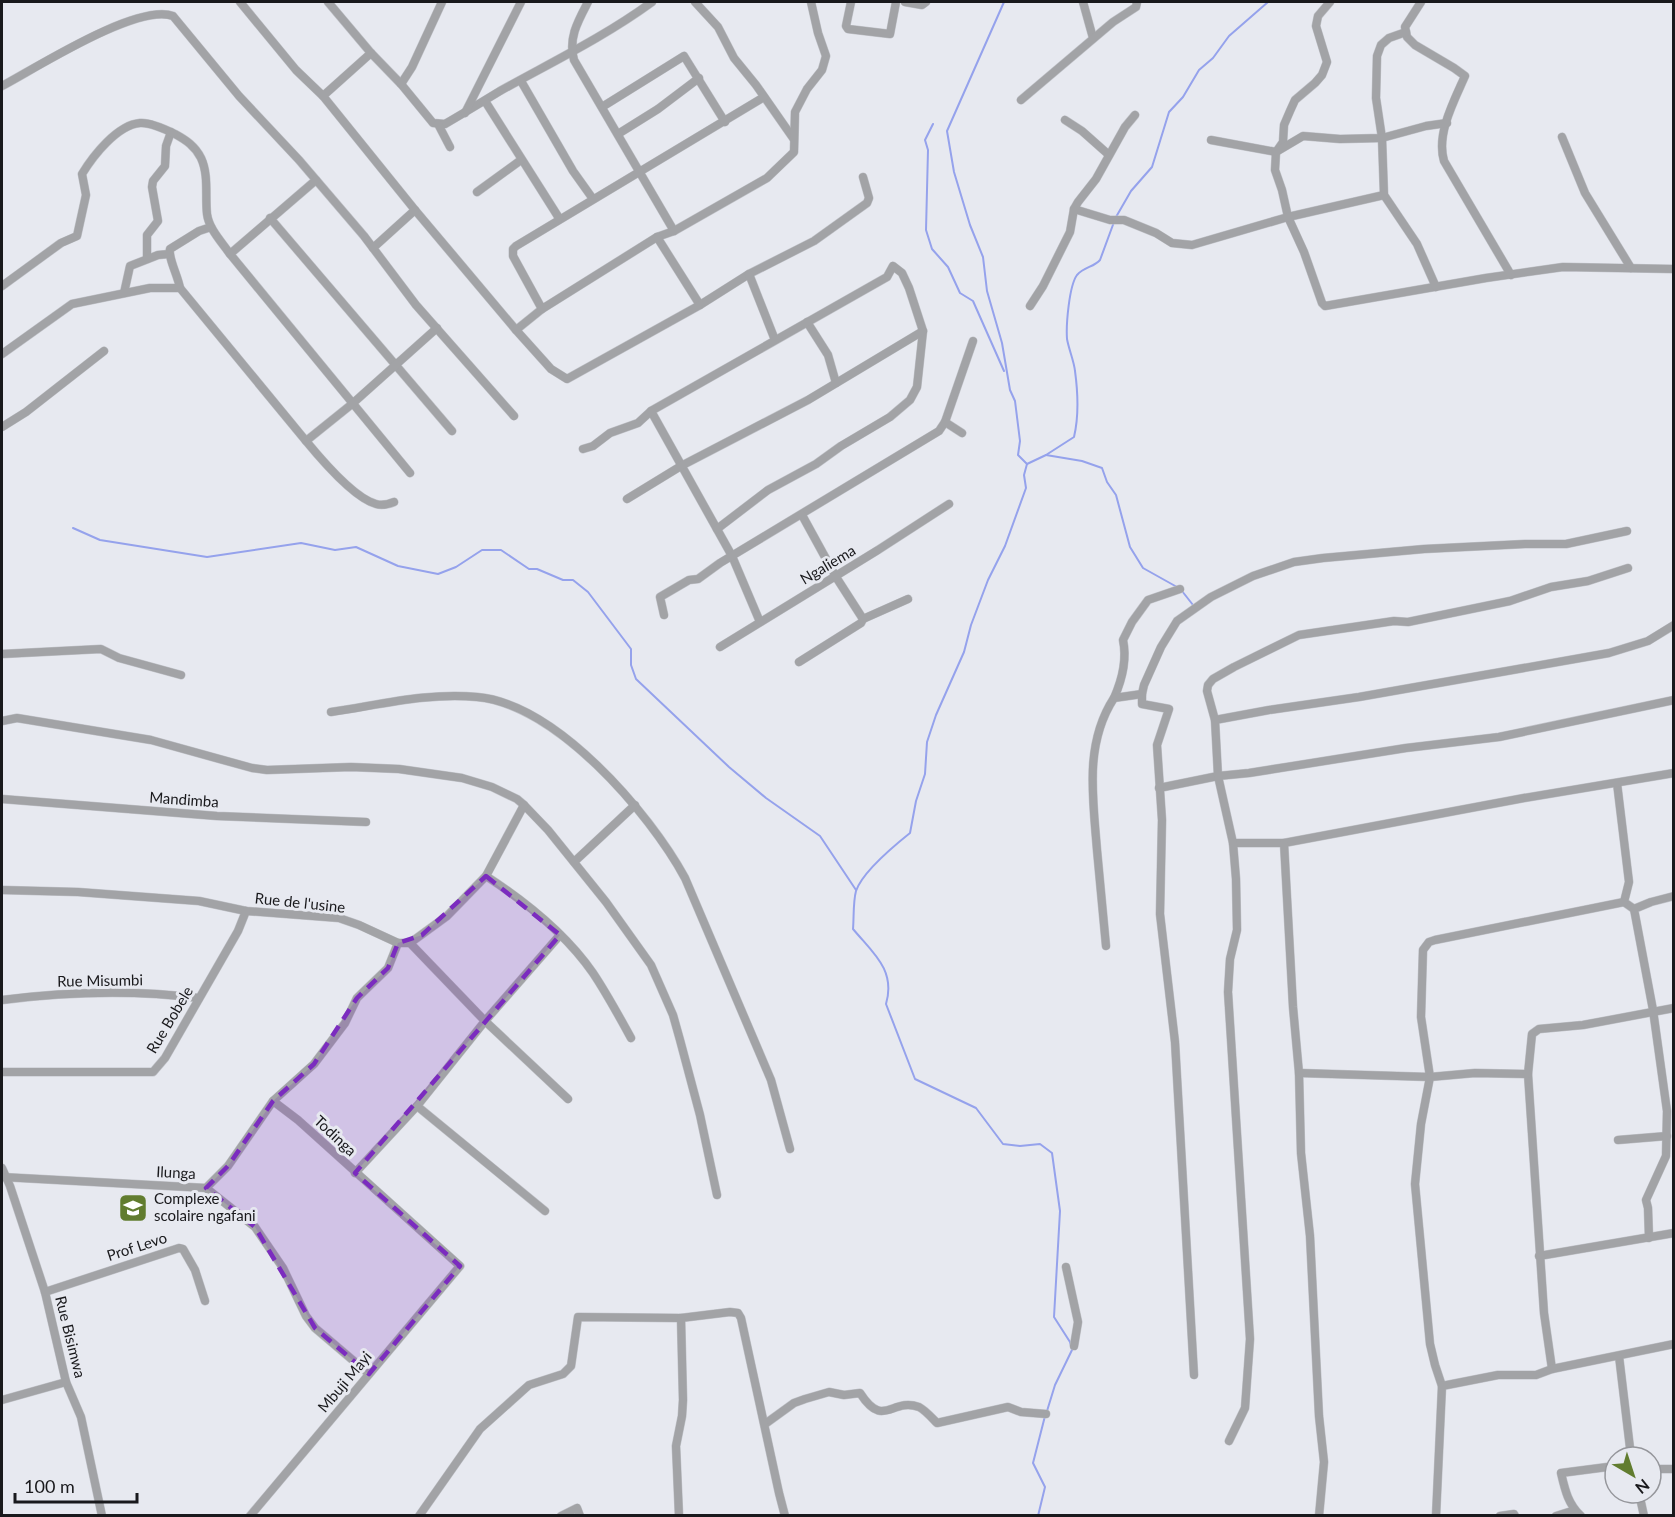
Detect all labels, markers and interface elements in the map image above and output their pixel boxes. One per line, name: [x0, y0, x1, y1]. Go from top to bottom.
street label: Ngaliema: [797, 541, 858, 588]
street label: Mandimba: [149, 788, 219, 810]
street label: Rue de l'usine: [254, 888, 346, 916]
street label: Rue Misumbi: [57, 970, 143, 990]
street label: Rue Bobele: [142, 983, 196, 1056]
street label: Todinga: [311, 1111, 361, 1159]
street label: Ilunga: [156, 1162, 196, 1182]
place label: Complexe scolaire ngafani: [154, 1189, 256, 1224]
school or university icon: Complexe scolaire ngafani: [117, 1192, 149, 1224]
street label: Prof Levo: [104, 1228, 169, 1264]
street label: Rue Bisimwa: [52, 1294, 90, 1380]
street label: Mbuji Mayi: [314, 1347, 375, 1415]
north arrow: [1603, 1445, 1663, 1505]
scale bar: [15, 1466, 136, 1504]
text: 100 m: [24, 1475, 75, 1497]
text: N: [1632, 1476, 1654, 1498]

